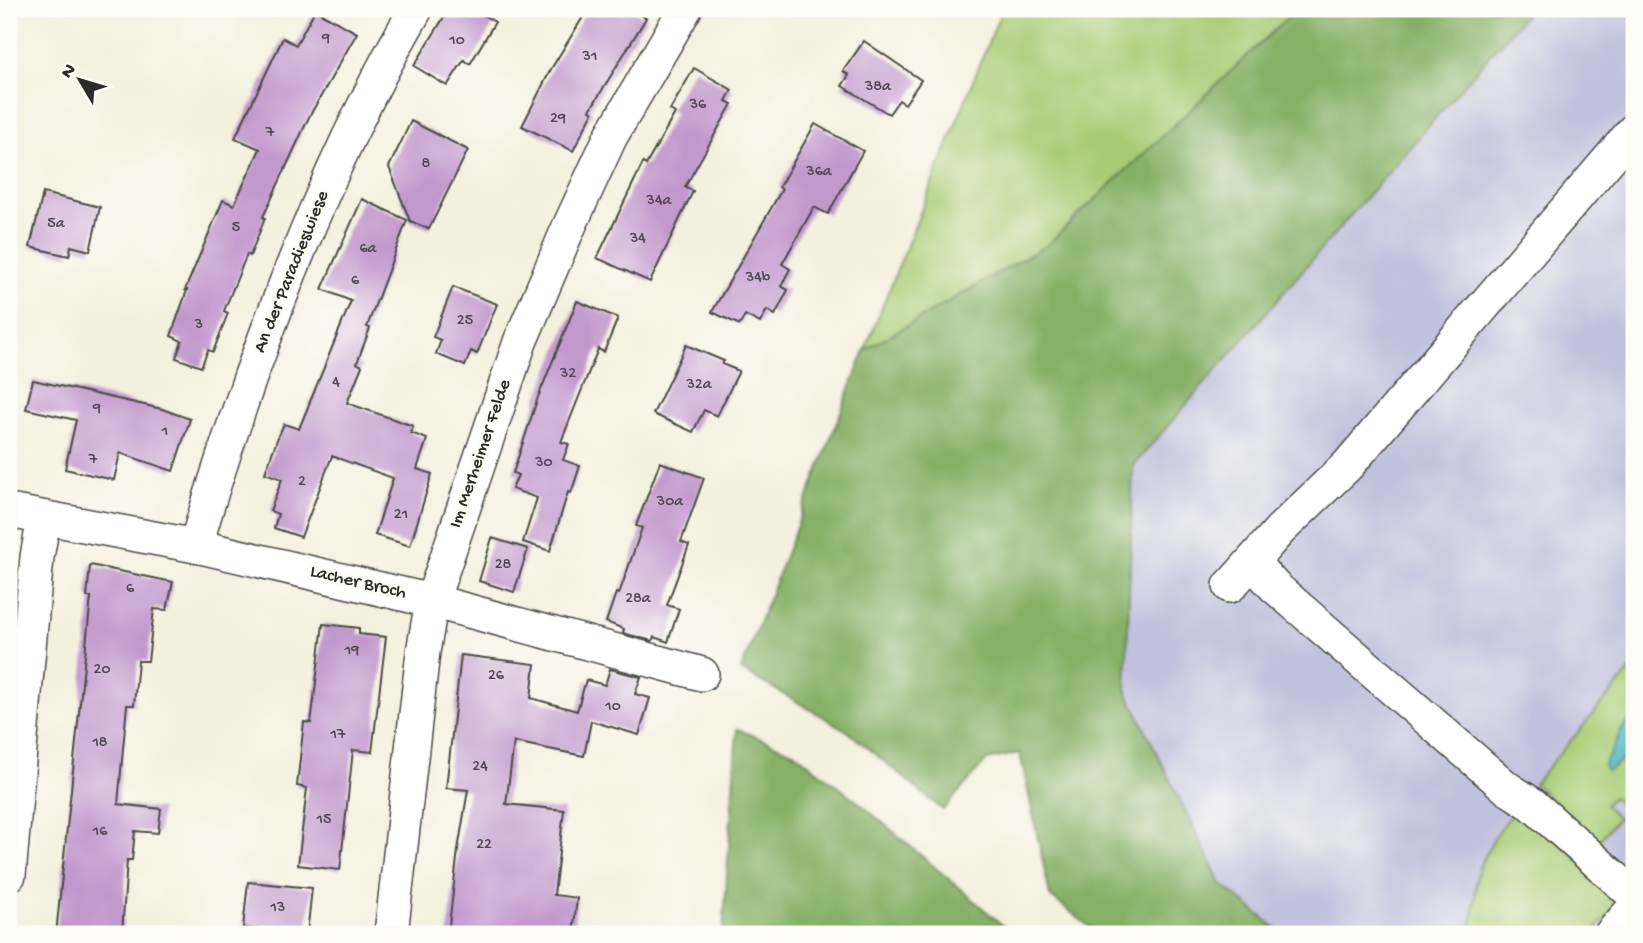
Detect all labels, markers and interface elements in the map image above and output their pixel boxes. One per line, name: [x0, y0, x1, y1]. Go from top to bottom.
house number: 9: [321, 30, 330, 49]
house number: 10: [448, 32, 465, 51]
north arrow: [46, 46, 116, 116]
house number: 31: [582, 48, 597, 67]
text: N: [56, 60, 82, 84]
house number: 38a: [864, 78, 892, 97]
house number: 36: [689, 96, 707, 115]
house number: 29: [550, 110, 566, 129]
house number: 7: [265, 124, 275, 143]
house number: 8: [422, 155, 431, 174]
house number: 36a: [805, 163, 833, 182]
street label: An der Paradieswiese: [249, 187, 335, 356]
house number: 34a: [646, 192, 672, 211]
house number: 5a: [47, 215, 66, 234]
house number: 5: [232, 219, 240, 238]
house number: 34: [629, 230, 646, 249]
house number: 6a: [360, 240, 378, 259]
house number: 34b: [745, 269, 771, 288]
house number: 6: [351, 272, 360, 291]
house number: 25: [457, 312, 473, 331]
house number: 3: [194, 316, 203, 335]
house number: 32: [559, 365, 576, 384]
house number: 4: [332, 374, 340, 393]
house number: 32a: [685, 376, 713, 395]
street label: Im Merheimer Felde: [445, 377, 517, 531]
house number: 9: [92, 400, 101, 419]
house number: 1: [161, 423, 168, 442]
house number: 7: [88, 451, 98, 470]
house number: 30: [534, 454, 553, 473]
house number: 2: [298, 473, 306, 492]
house number: 30a: [656, 493, 684, 512]
house number: 21: [394, 506, 408, 525]
house number: 28: [495, 556, 512, 575]
street label: Lacher Broch: [308, 561, 408, 605]
house number: 6: [126, 580, 135, 599]
house number: 28a: [625, 590, 652, 609]
house number: 19: [344, 642, 359, 661]
house number: 20: [94, 661, 110, 680]
house number: 26: [488, 667, 505, 686]
house number: 10: [604, 698, 621, 717]
house number: 17: [330, 726, 346, 745]
house number: 18: [91, 734, 108, 753]
house number: 24: [472, 758, 488, 777]
house number: 15: [316, 811, 331, 830]
house number: 16: [92, 823, 108, 842]
house number: 22: [476, 836, 492, 855]
house number: 13: [270, 899, 285, 918]

